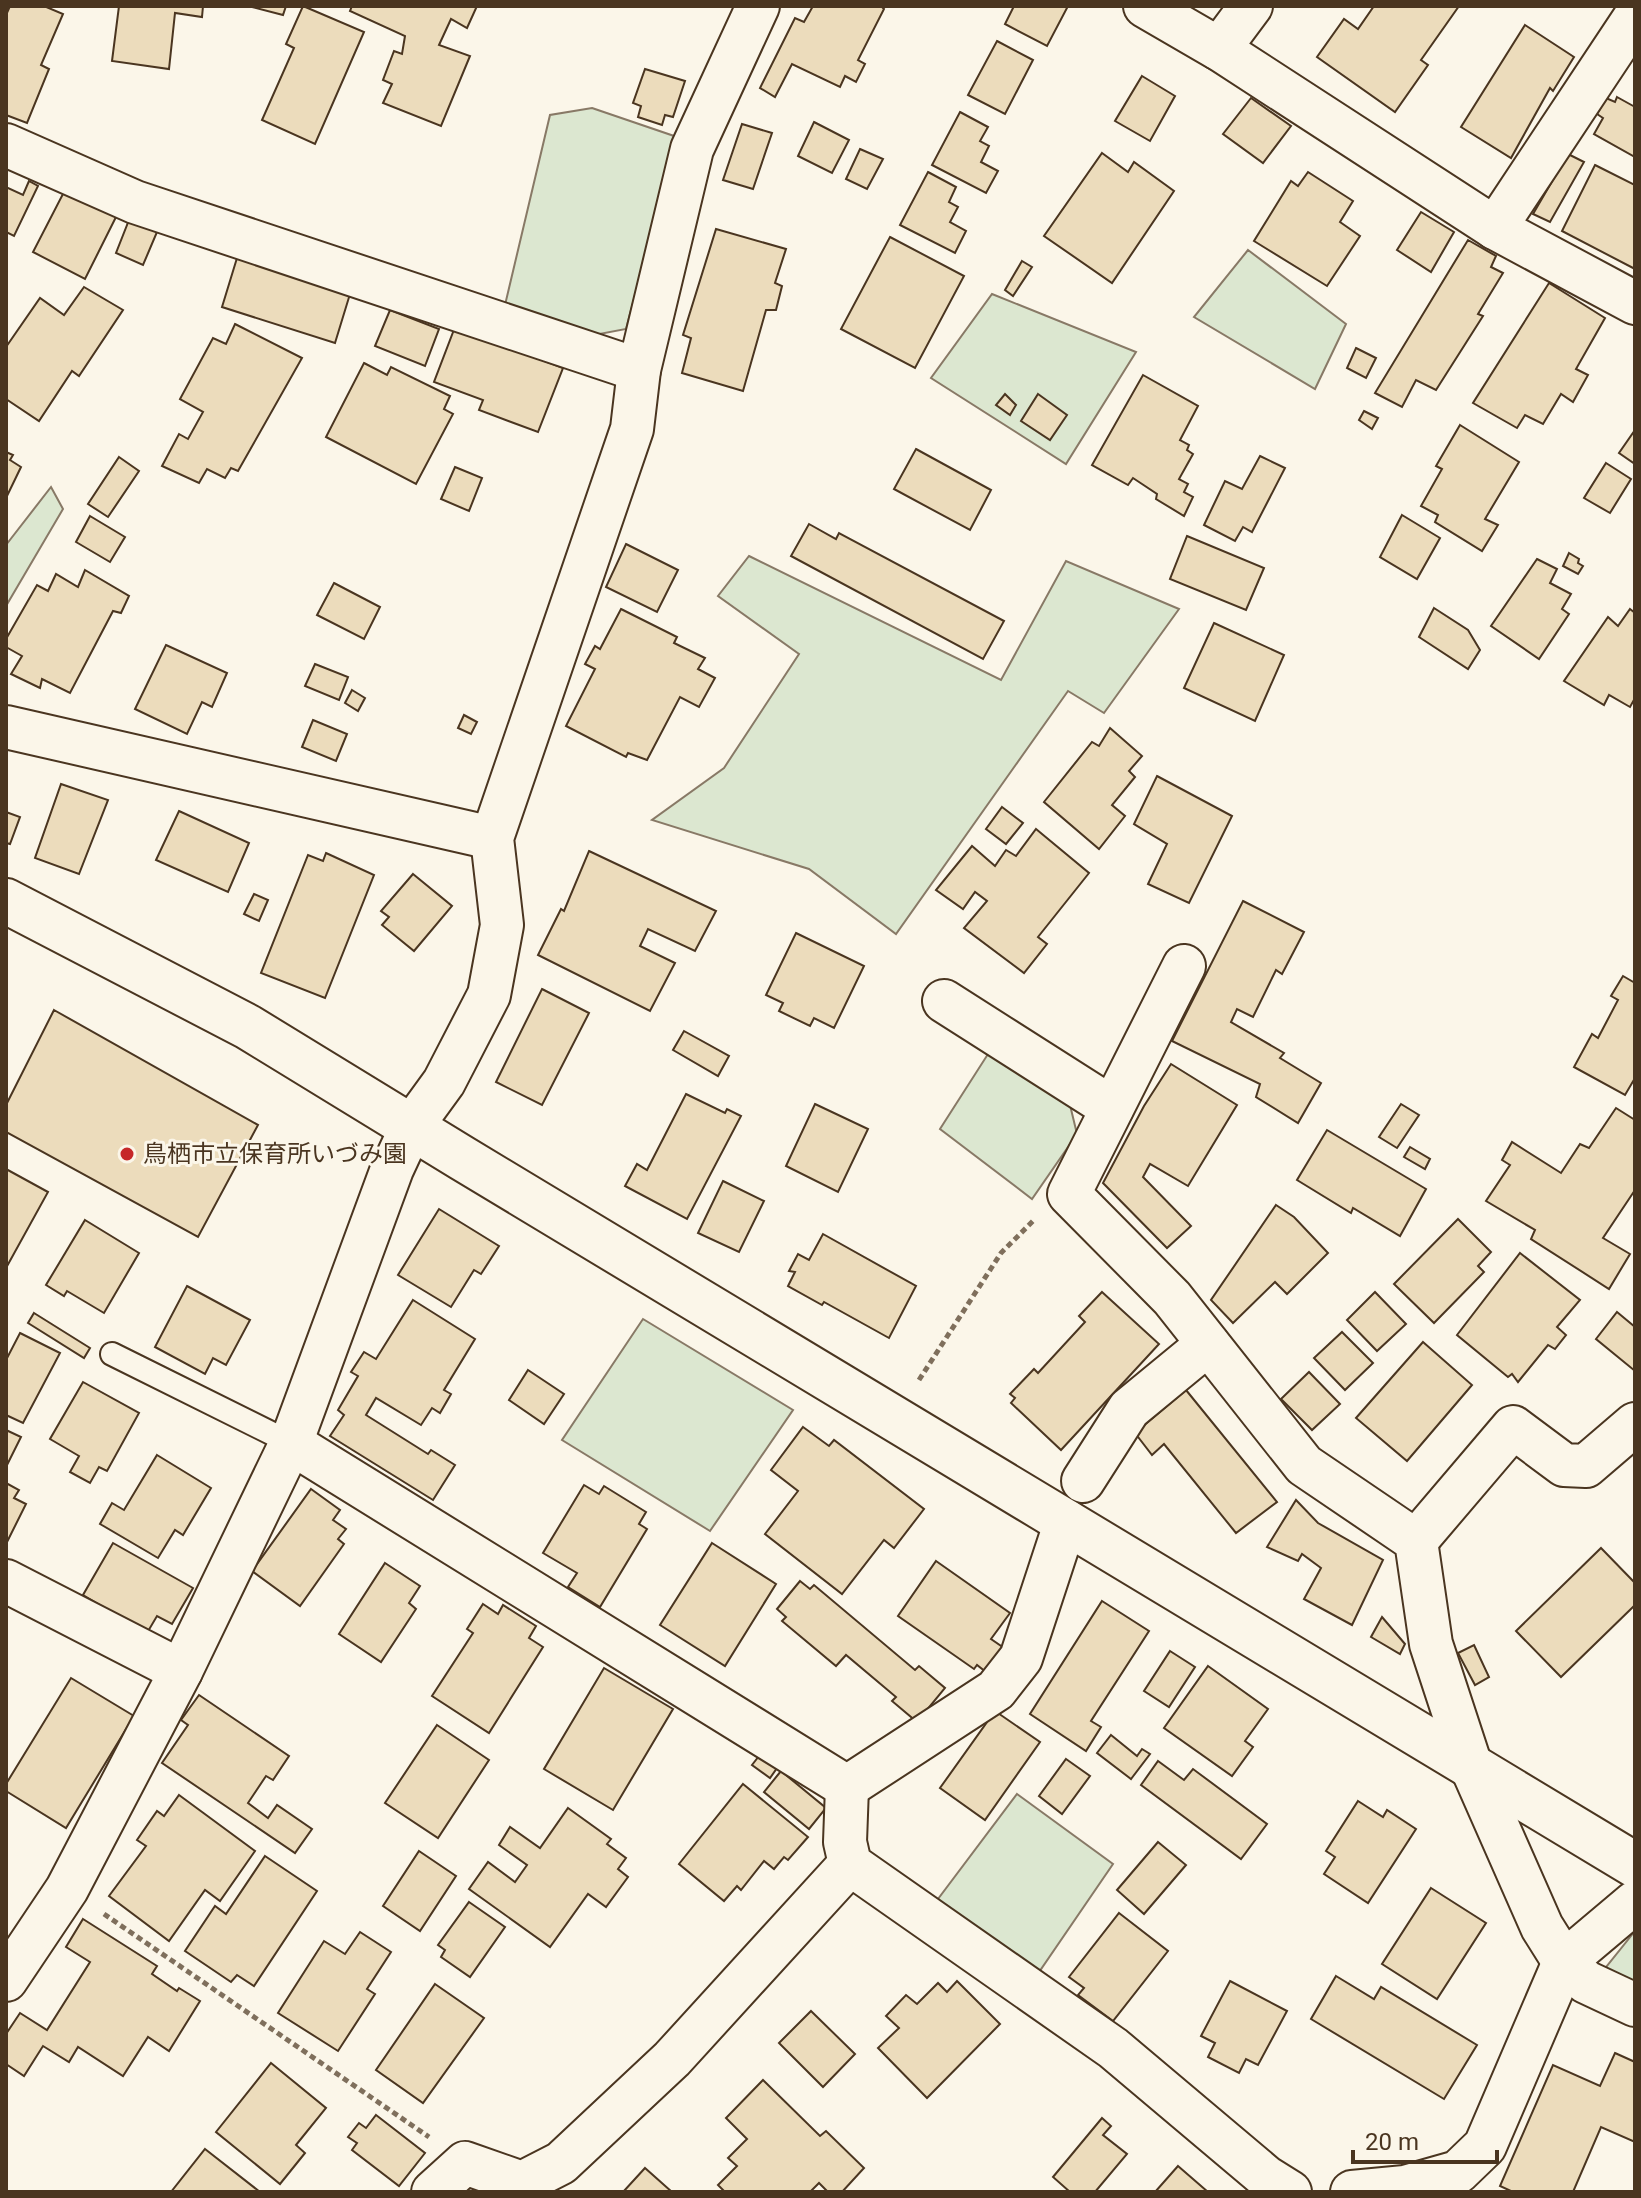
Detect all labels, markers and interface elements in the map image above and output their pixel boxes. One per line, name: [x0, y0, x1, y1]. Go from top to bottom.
place label: 鳥栖市立保育所いづみ園: [143, 1140, 407, 1168]
marker: 鳥栖市立保育所いづみ園: [118, 1145, 136, 1163]
scale bar: [1353, 2114, 1497, 2164]
text: 20 m: [1365, 2128, 1419, 2156]

